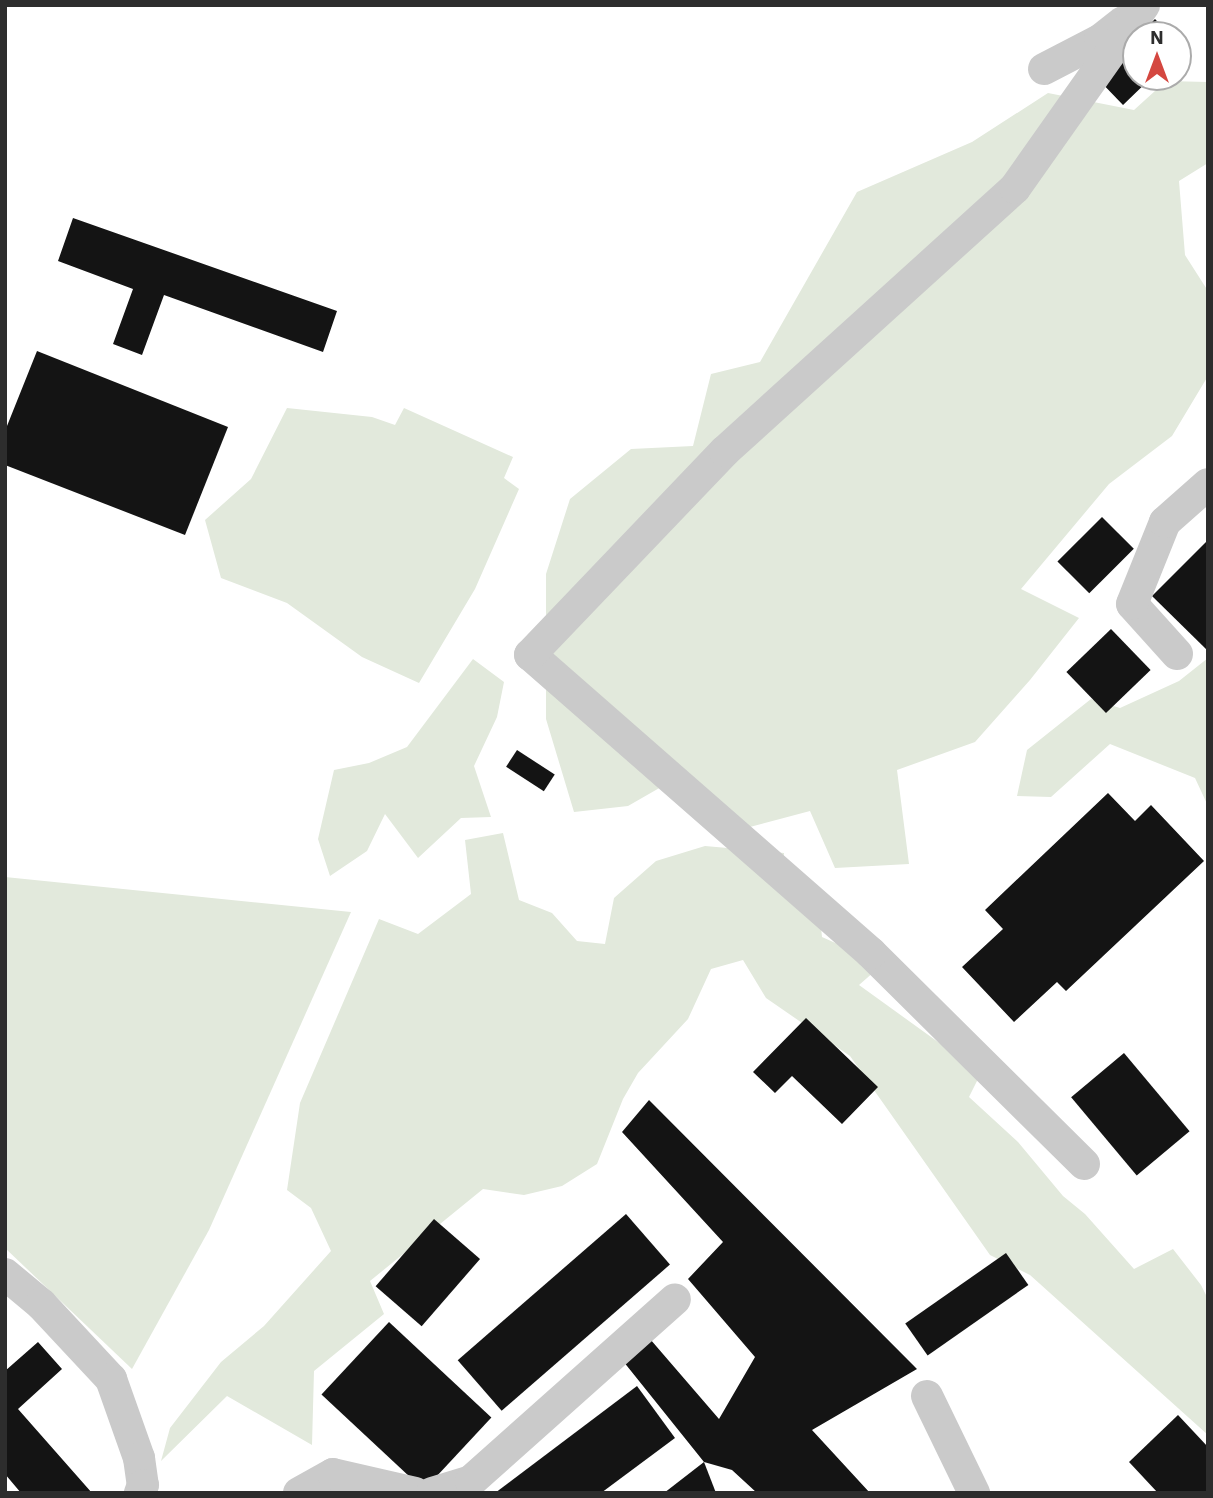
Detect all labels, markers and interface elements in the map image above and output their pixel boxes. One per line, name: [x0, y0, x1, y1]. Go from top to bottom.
north arrow: [1122, 21, 1192, 91]
text: N: [1150, 25, 1164, 49]

